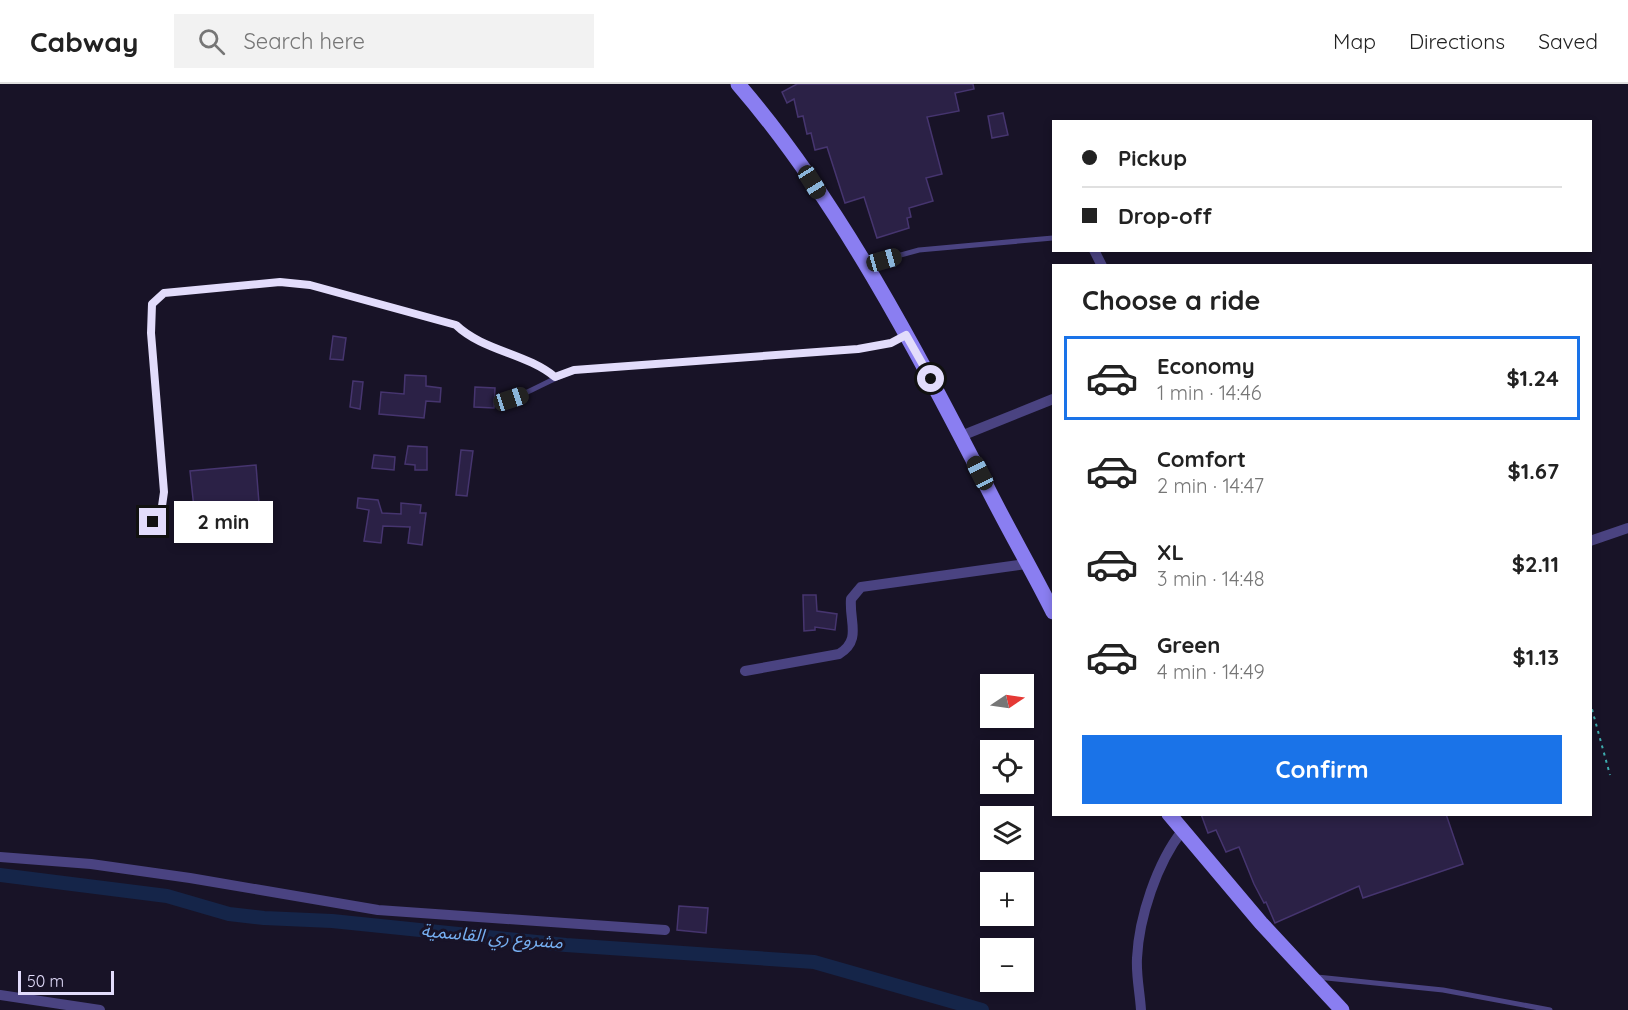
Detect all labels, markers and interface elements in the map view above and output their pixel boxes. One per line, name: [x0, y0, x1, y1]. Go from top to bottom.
search box: [174, 14, 594, 68]
text: Cabway: [30, 24, 138, 59]
icon: search: [195, 25, 228, 58]
text: Search here: [243, 27, 365, 55]
text: Map: [1333, 28, 1376, 54]
text: Directions: [1409, 28, 1505, 54]
text: Saved: [1538, 28, 1598, 54]
text: Pickup: [1118, 144, 1187, 172]
car: [795, 162, 829, 202]
text: Drop-off: [1118, 202, 1212, 230]
car: [864, 246, 904, 274]
text: Choose a ride: [1082, 283, 1260, 317]
icon: car: [1085, 351, 1139, 405]
text: Economy: [1157, 352, 1255, 380]
text: $1.24: [1506, 364, 1559, 392]
route start: [917, 365, 944, 392]
text: 1 min · 14:46: [1157, 380, 1261, 405]
car: [491, 385, 531, 413]
icon: car: [1085, 444, 1139, 498]
text: Comfort: [1157, 445, 1246, 473]
car: [964, 453, 996, 493]
text: $1.67: [1508, 457, 1559, 485]
text: 2 min · 14:47: [1157, 473, 1264, 498]
callout: 2 min: [174, 501, 273, 543]
route end: [139, 508, 166, 535]
text: 2 min: [197, 509, 250, 534]
icon: car: [1085, 537, 1139, 591]
text: XL: [1157, 538, 1184, 566]
text: $2.11: [1512, 550, 1559, 578]
text: 3 min · 14:48: [1157, 566, 1265, 591]
icon: car: [1085, 630, 1139, 684]
text: Green: [1157, 631, 1220, 659]
text: $1.13: [1513, 643, 1559, 671]
text: 4 min · 14:49: [1157, 659, 1265, 684]
north arrow: [980, 674, 1034, 728]
map controls: [980, 674, 1034, 992]
button: Confirm: [1082, 735, 1562, 804]
button: locate: [980, 740, 1034, 794]
button: layers: [980, 806, 1034, 860]
button: +: [980, 872, 1034, 926]
water label: مشروع ري القاسمية: [420, 918, 564, 957]
button: −: [980, 938, 1034, 992]
scale bar: [18, 968, 114, 996]
text: 50 m: [27, 971, 64, 991]

